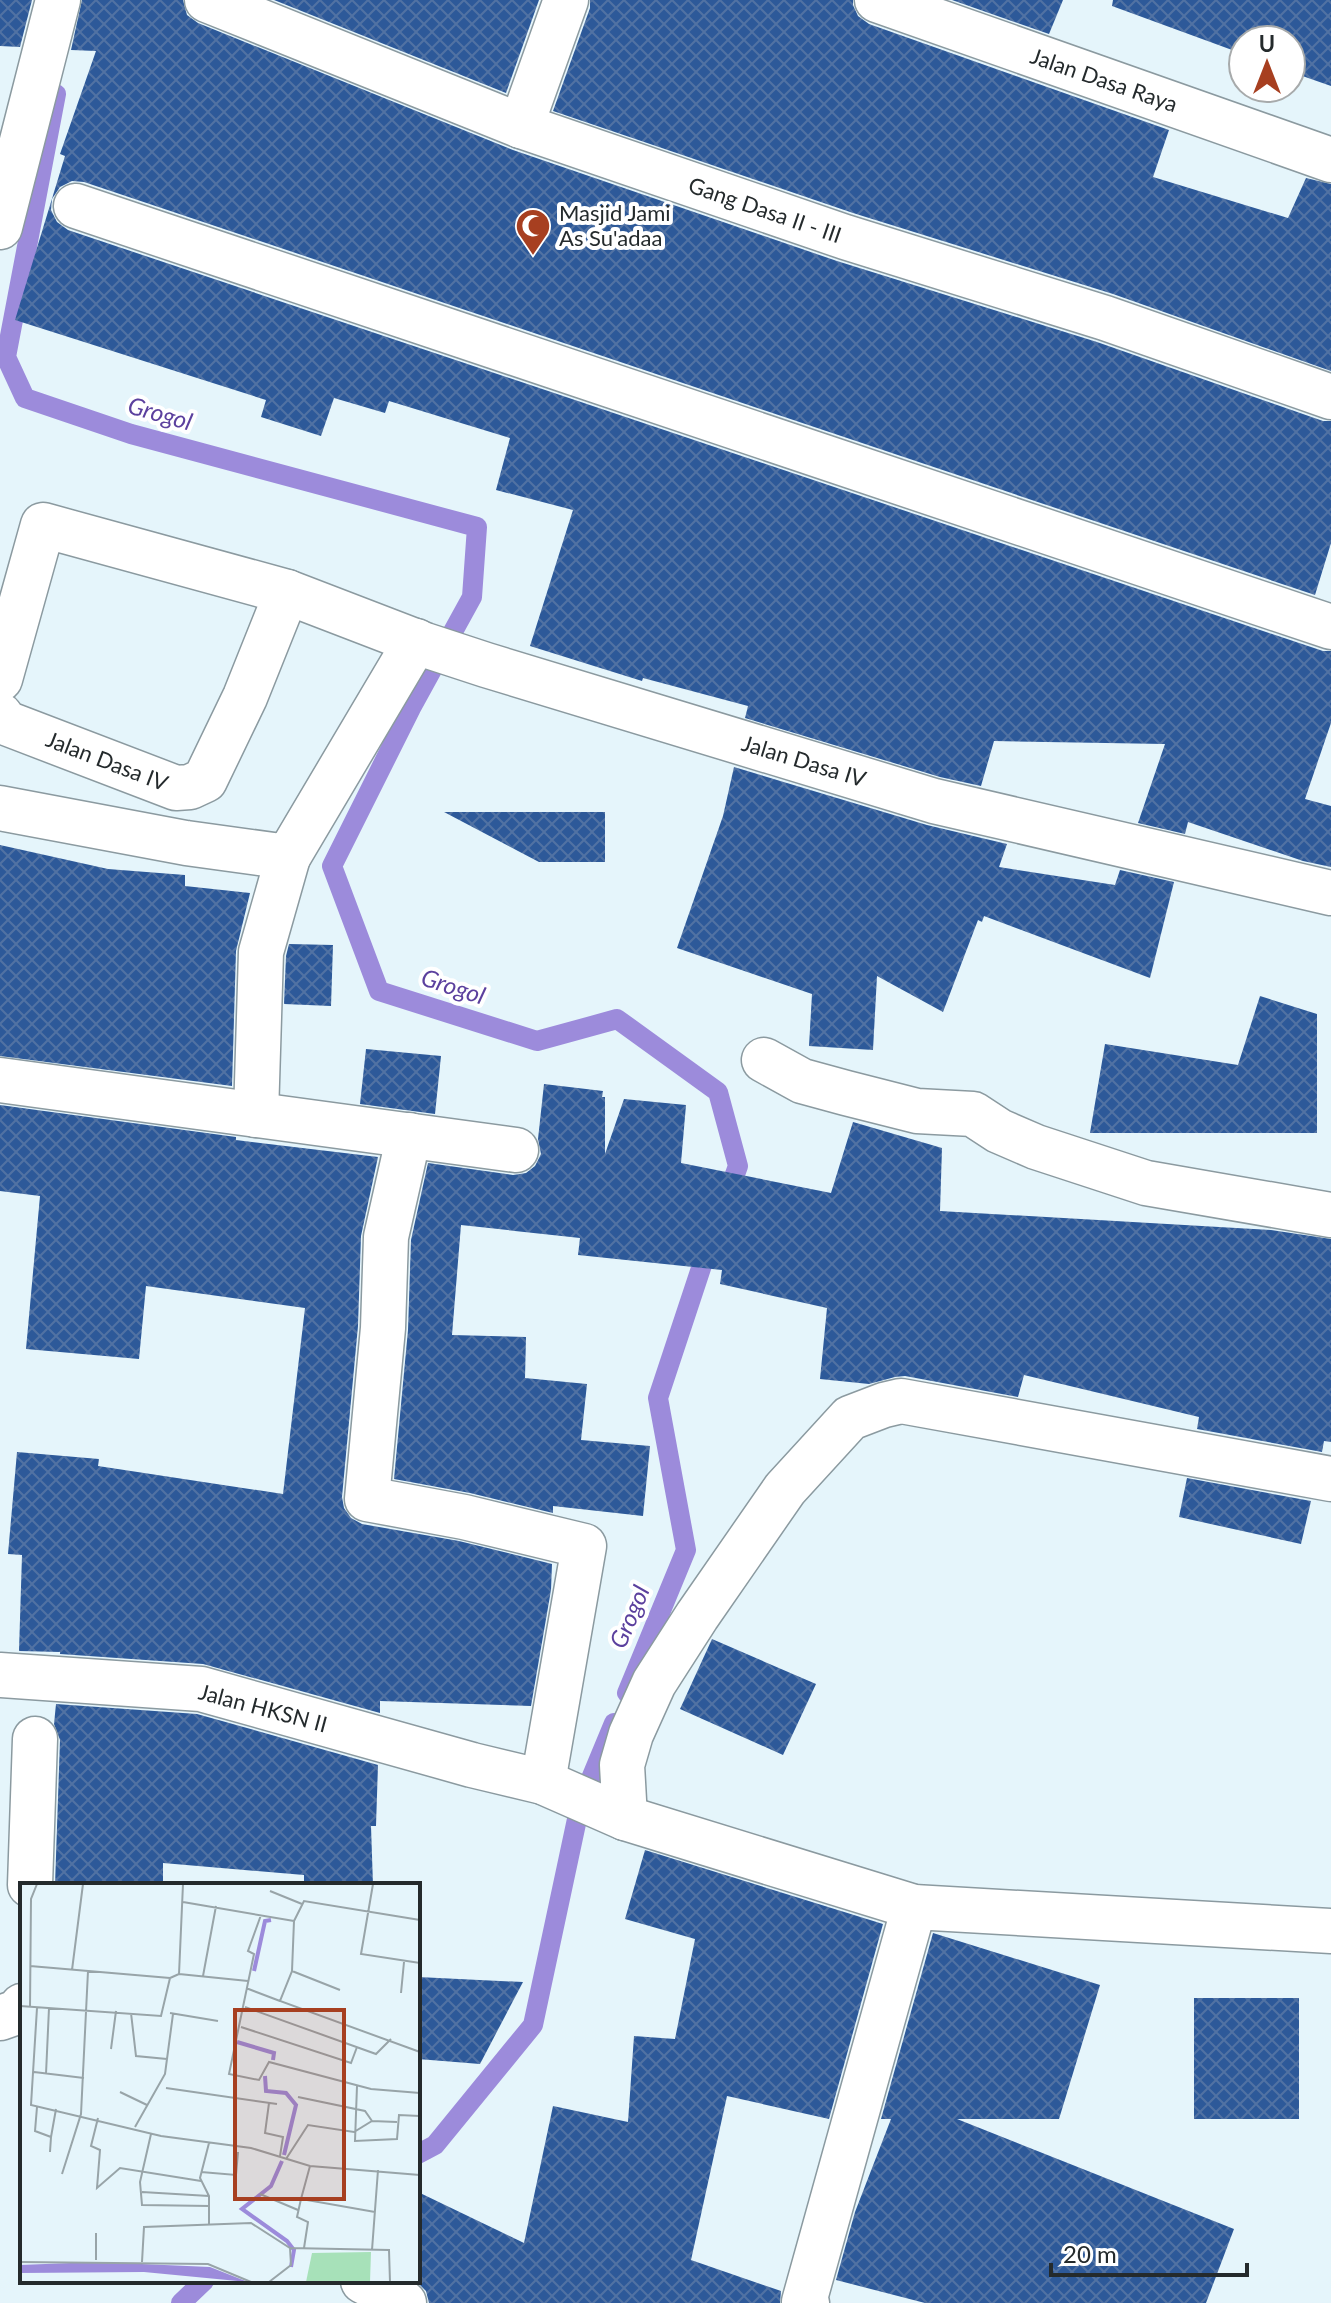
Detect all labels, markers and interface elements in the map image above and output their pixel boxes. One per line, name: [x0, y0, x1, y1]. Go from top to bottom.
north arrow: [1227, 24, 1307, 104]
text: U: [1259, 30, 1275, 57]
street label: Jalan Dasa Raya: [1027, 42, 1181, 117]
street label: Gang Dasa II - III: [685, 171, 845, 248]
place label: Masjid Jami As Su'adaa: [559, 199, 671, 251]
mosque icon: Masjid Jami As Su'adaa: [514, 207, 552, 257]
water label: Grogol: [125, 390, 196, 436]
street label: Jalan Dasa IV: [42, 725, 172, 796]
street label: Jalan Dasa IV: [739, 729, 870, 792]
water label: Grogol: [418, 962, 490, 1010]
water label: Grogol: [602, 1580, 655, 1652]
street label: Jalan HKSN II: [196, 1677, 330, 1738]
inset map: [20, 1883, 420, 2283]
scale bar: [1051, 2227, 1247, 2277]
text: 20 m: [1063, 2239, 1117, 2268]

